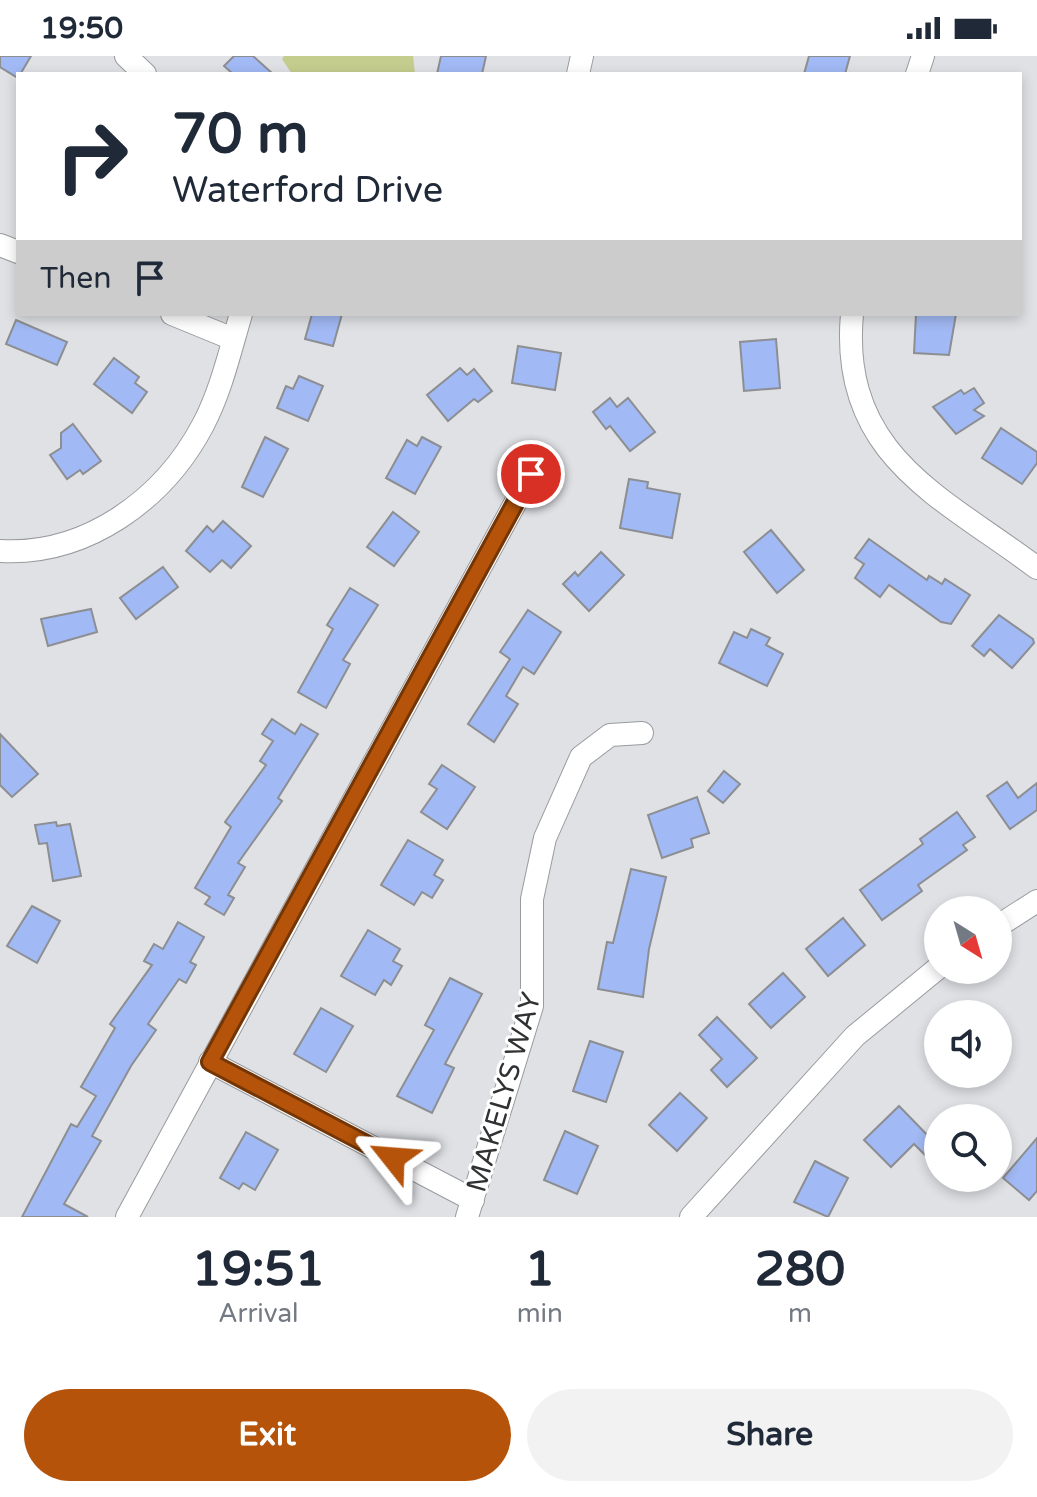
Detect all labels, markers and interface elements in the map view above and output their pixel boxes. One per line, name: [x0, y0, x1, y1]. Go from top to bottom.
text: 19:50: [40, 10, 123, 47]
text: 70 m: [172, 101, 308, 168]
icon: right: [40, 104, 144, 208]
text: Waterford Drive: [172, 169, 443, 212]
icon: arrive: [128, 256, 172, 300]
text: Then: [40, 260, 112, 297]
pin: [497, 440, 565, 508]
icon: arrive: [509, 452, 553, 496]
north arrow: [924, 896, 1012, 984]
map controls: [924, 896, 1012, 1192]
street label: MAKELYS WAY: [459, 989, 549, 1196]
button: sound: [924, 1000, 1012, 1088]
button: search: [924, 1104, 1012, 1192]
position arrow: [351, 1116, 435, 1200]
text: 19:51: [192, 1241, 325, 1299]
text: 1: [525, 1241, 555, 1299]
text: 280: [755, 1241, 845, 1299]
text: Arrival: [218, 1298, 299, 1329]
text: min: [517, 1298, 563, 1329]
text: m: [788, 1298, 812, 1329]
button: Exit: [24, 1389, 511, 1481]
button: Share: [527, 1389, 1013, 1481]

